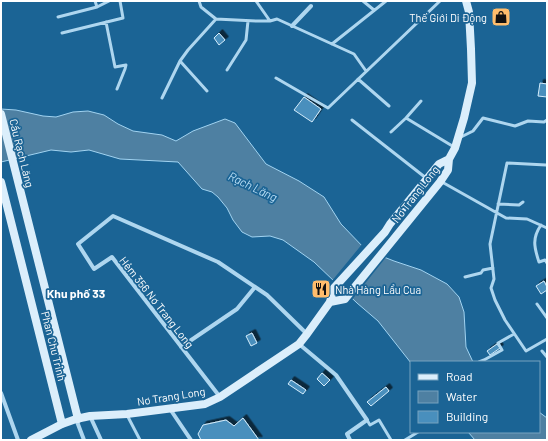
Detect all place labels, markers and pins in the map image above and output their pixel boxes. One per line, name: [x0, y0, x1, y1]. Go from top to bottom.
shop icon: Thế Giới Di Động: [490, 6, 512, 28]
place label: Thế Giới Di Động: [409, 11, 487, 24]
restaurant icon: Nhà Hàng Lẩu Cua: [310, 278, 332, 300]
place label: Nhà Hàng Lẩu Cua: [335, 283, 421, 296]

